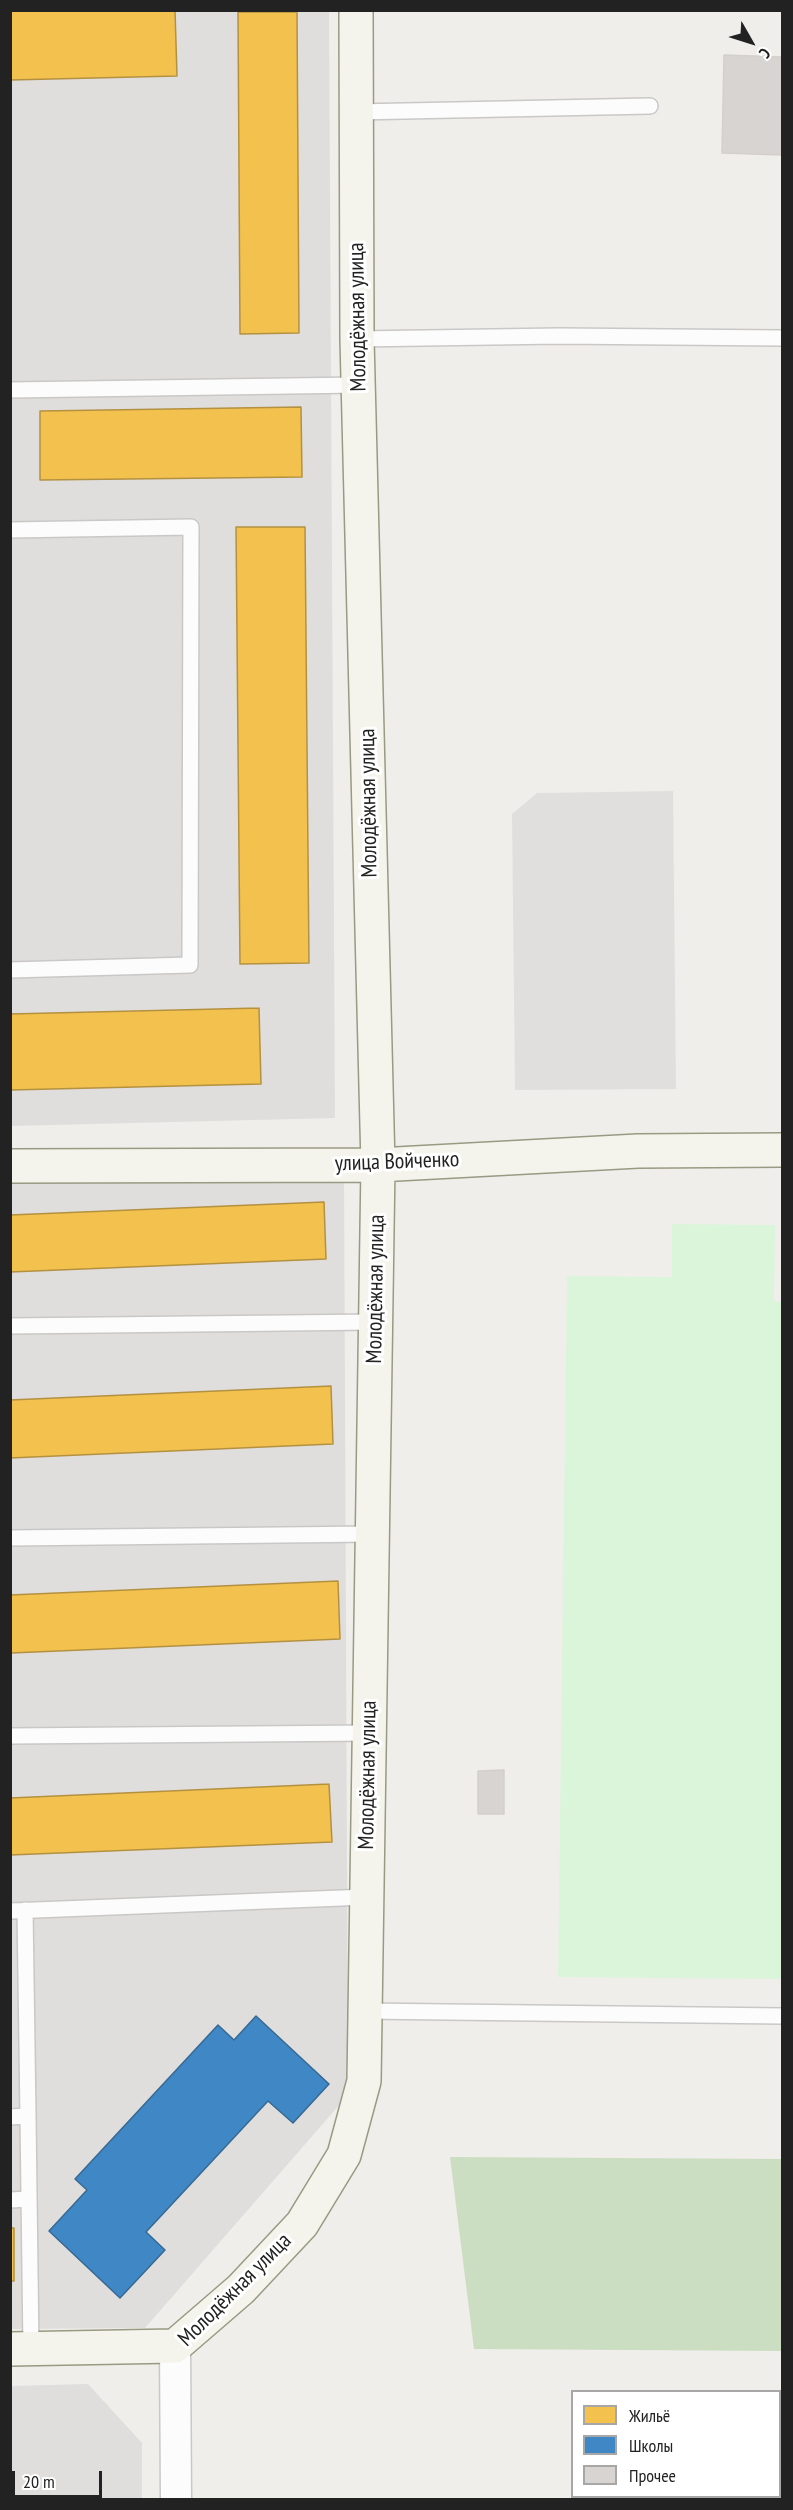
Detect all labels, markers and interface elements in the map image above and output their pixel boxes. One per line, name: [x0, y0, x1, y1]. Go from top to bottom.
north arrow: [721, 12, 781, 72]
text: С: [755, 44, 775, 62]
street label: Молодёжная улица: [344, 242, 372, 392]
street label: Молодёжная улица: [355, 728, 383, 878]
street label: улица Войченко: [334, 1147, 460, 1177]
street label: Молодёжная улица: [362, 1214, 390, 1364]
street label: Молодёжная улица: [354, 1700, 382, 1850]
street label: Молодёжная улица: [173, 2228, 297, 2352]
legend: [571, 2390, 781, 2498]
text: Жильё: [629, 2404, 670, 2427]
text: Школы: [629, 2434, 673, 2457]
scale bar: [15, 2459, 105, 2497]
text: Прочее: [629, 2464, 676, 2487]
text: 20 m: [23, 2470, 55, 2493]

